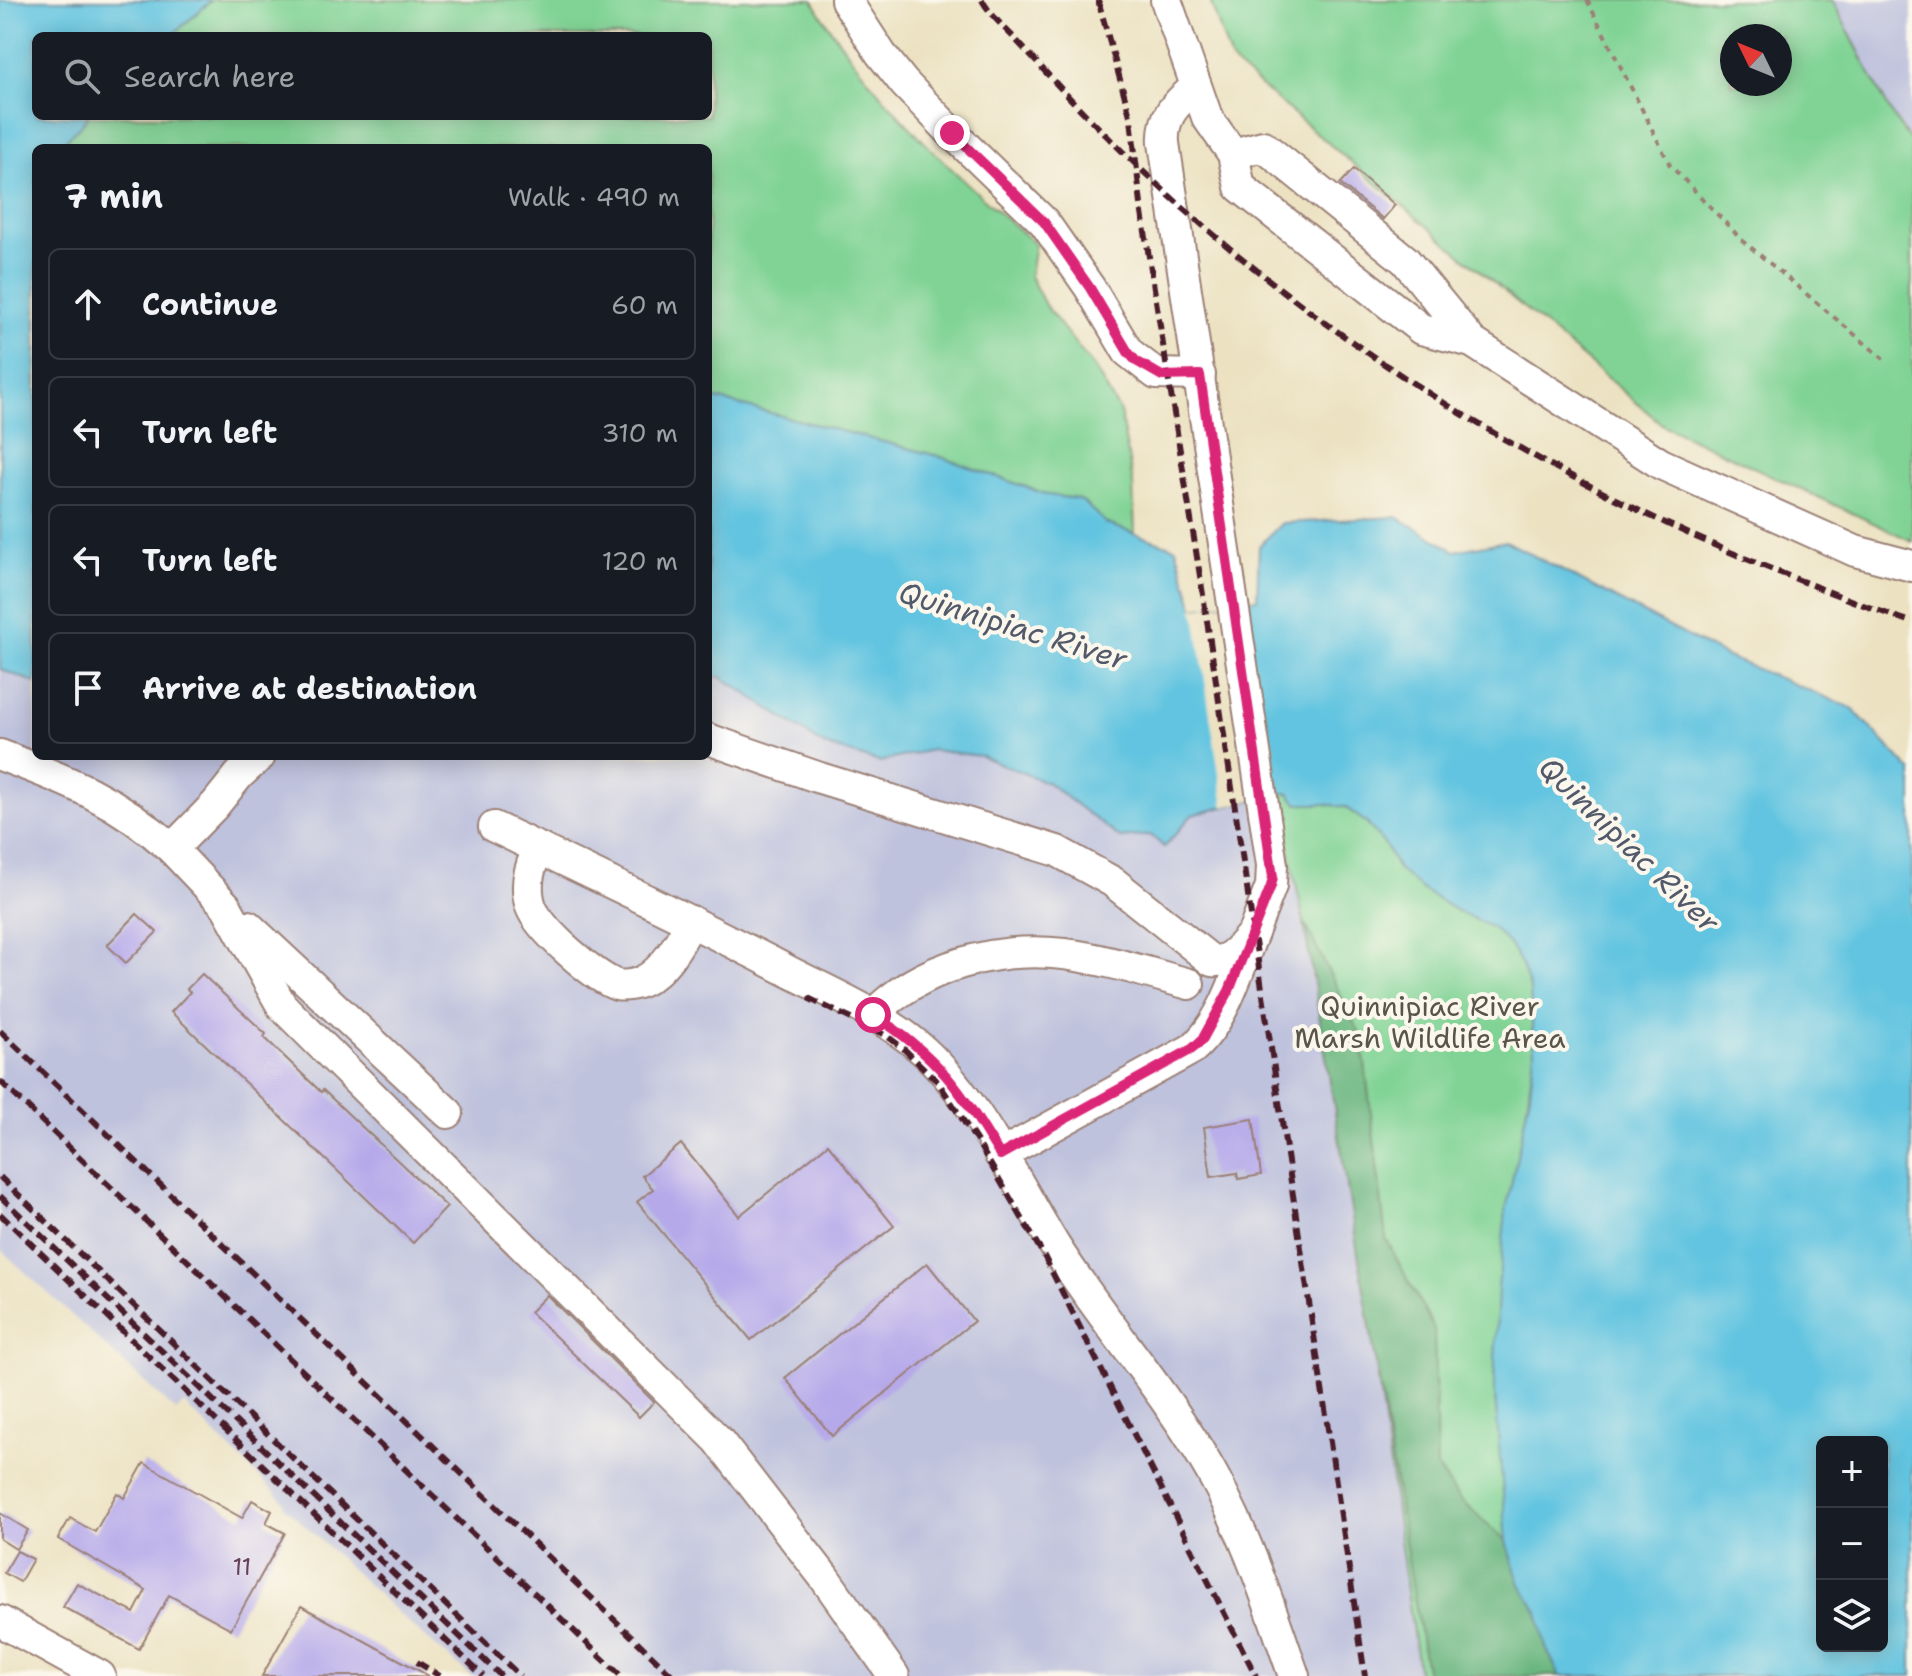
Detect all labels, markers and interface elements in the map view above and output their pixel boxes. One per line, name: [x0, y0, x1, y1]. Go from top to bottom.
north arrow: [1720, 24, 1792, 96]
search box: [32, 32, 712, 120]
icon: search: [60, 54, 104, 98]
text: Search here: [124, 56, 295, 97]
route end: [934, 115, 970, 151]
text: 7 min: [64, 173, 163, 219]
text: Walk · 490 m: [508, 179, 680, 214]
icon: ahead: [66, 282, 110, 326]
text: Continue: [142, 284, 278, 325]
text: 60 m: [611, 287, 678, 322]
icon: left: [66, 410, 110, 454]
text: Turn left: [142, 412, 277, 453]
text: 310 m: [602, 415, 678, 450]
icon: left: [66, 538, 110, 582]
text: Turn left: [142, 540, 277, 581]
text: 120 m: [602, 543, 678, 578]
water label: Quinnipiac River: [894, 571, 1133, 680]
icon: arrive: [66, 666, 110, 710]
text: Arrive at destination: [142, 668, 477, 709]
water label: Quinnipiac River: [1530, 748, 1729, 942]
park label: Quinnipiac River Marsh Wildlife Area: [1294, 987, 1566, 1057]
route start: [855, 997, 891, 1033]
map controls: [1816, 1436, 1888, 1652]
button: +: [1816, 1436, 1888, 1508]
button: −: [1816, 1508, 1888, 1580]
house number: 11: [232, 1551, 252, 1583]
button: layers: [1816, 1580, 1888, 1652]

